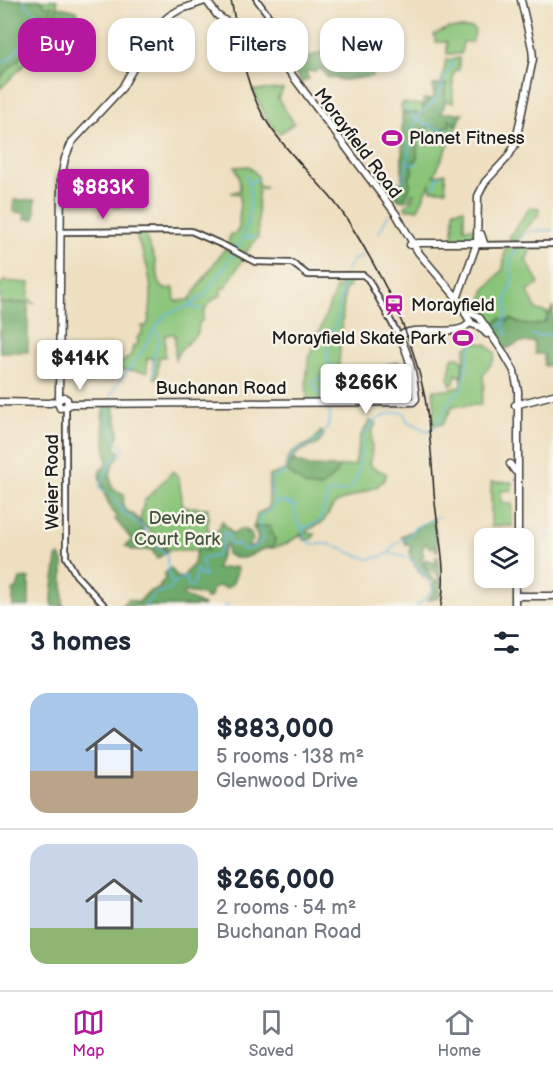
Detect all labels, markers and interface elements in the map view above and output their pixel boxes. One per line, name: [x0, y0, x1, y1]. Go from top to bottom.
chip: Buy: [18, 18, 96, 72]
chip: Rent: [108, 18, 195, 72]
chip: Filters: [207, 18, 308, 72]
chip: New: [320, 18, 404, 72]
street label: Morayfield Road: [309, 84, 406, 202]
sports icon: Planet Fitness: [380, 126, 404, 150]
place label: Planet Fitness: [409, 128, 525, 149]
pin: $883K: [61, 169, 145, 220]
text: $883K: [72, 176, 134, 200]
station icon: Morayfield: [382, 293, 406, 317]
place label: Morayfield: [411, 295, 495, 316]
sports icon: Morayfield Skate Park: [451, 326, 475, 350]
place label: Morayfield Skate Park: [271, 328, 446, 349]
pin: $414K: [38, 340, 122, 391]
text: $414K: [51, 347, 109, 371]
pin: $266K: [324, 364, 408, 415]
text: $266K: [335, 371, 398, 395]
street label: Buchanan Road: [156, 378, 286, 399]
street label: Weier Road: [42, 434, 63, 530]
park label: Devine Court Park: [134, 508, 220, 550]
map controls: [474, 528, 534, 588]
button: layers: [474, 528, 534, 588]
icon: filters: [490, 626, 523, 659]
text: 3 homes: [30, 627, 131, 658]
text: $883,000: [216, 714, 334, 745]
icon: home: [78, 717, 150, 789]
text: 5 rooms · 138 m²: [216, 745, 364, 769]
text: Glenwood Drive: [216, 769, 358, 793]
text: $266,000: [216, 865, 335, 896]
icon: home: [78, 868, 150, 940]
text: 2 rooms · 54 m²: [216, 896, 356, 920]
text: Buchanan Road: [216, 920, 362, 944]
tab: Map: [72, 1006, 105, 1061]
tab: Saved: [249, 1006, 294, 1061]
tab: Home: [438, 1006, 481, 1061]

